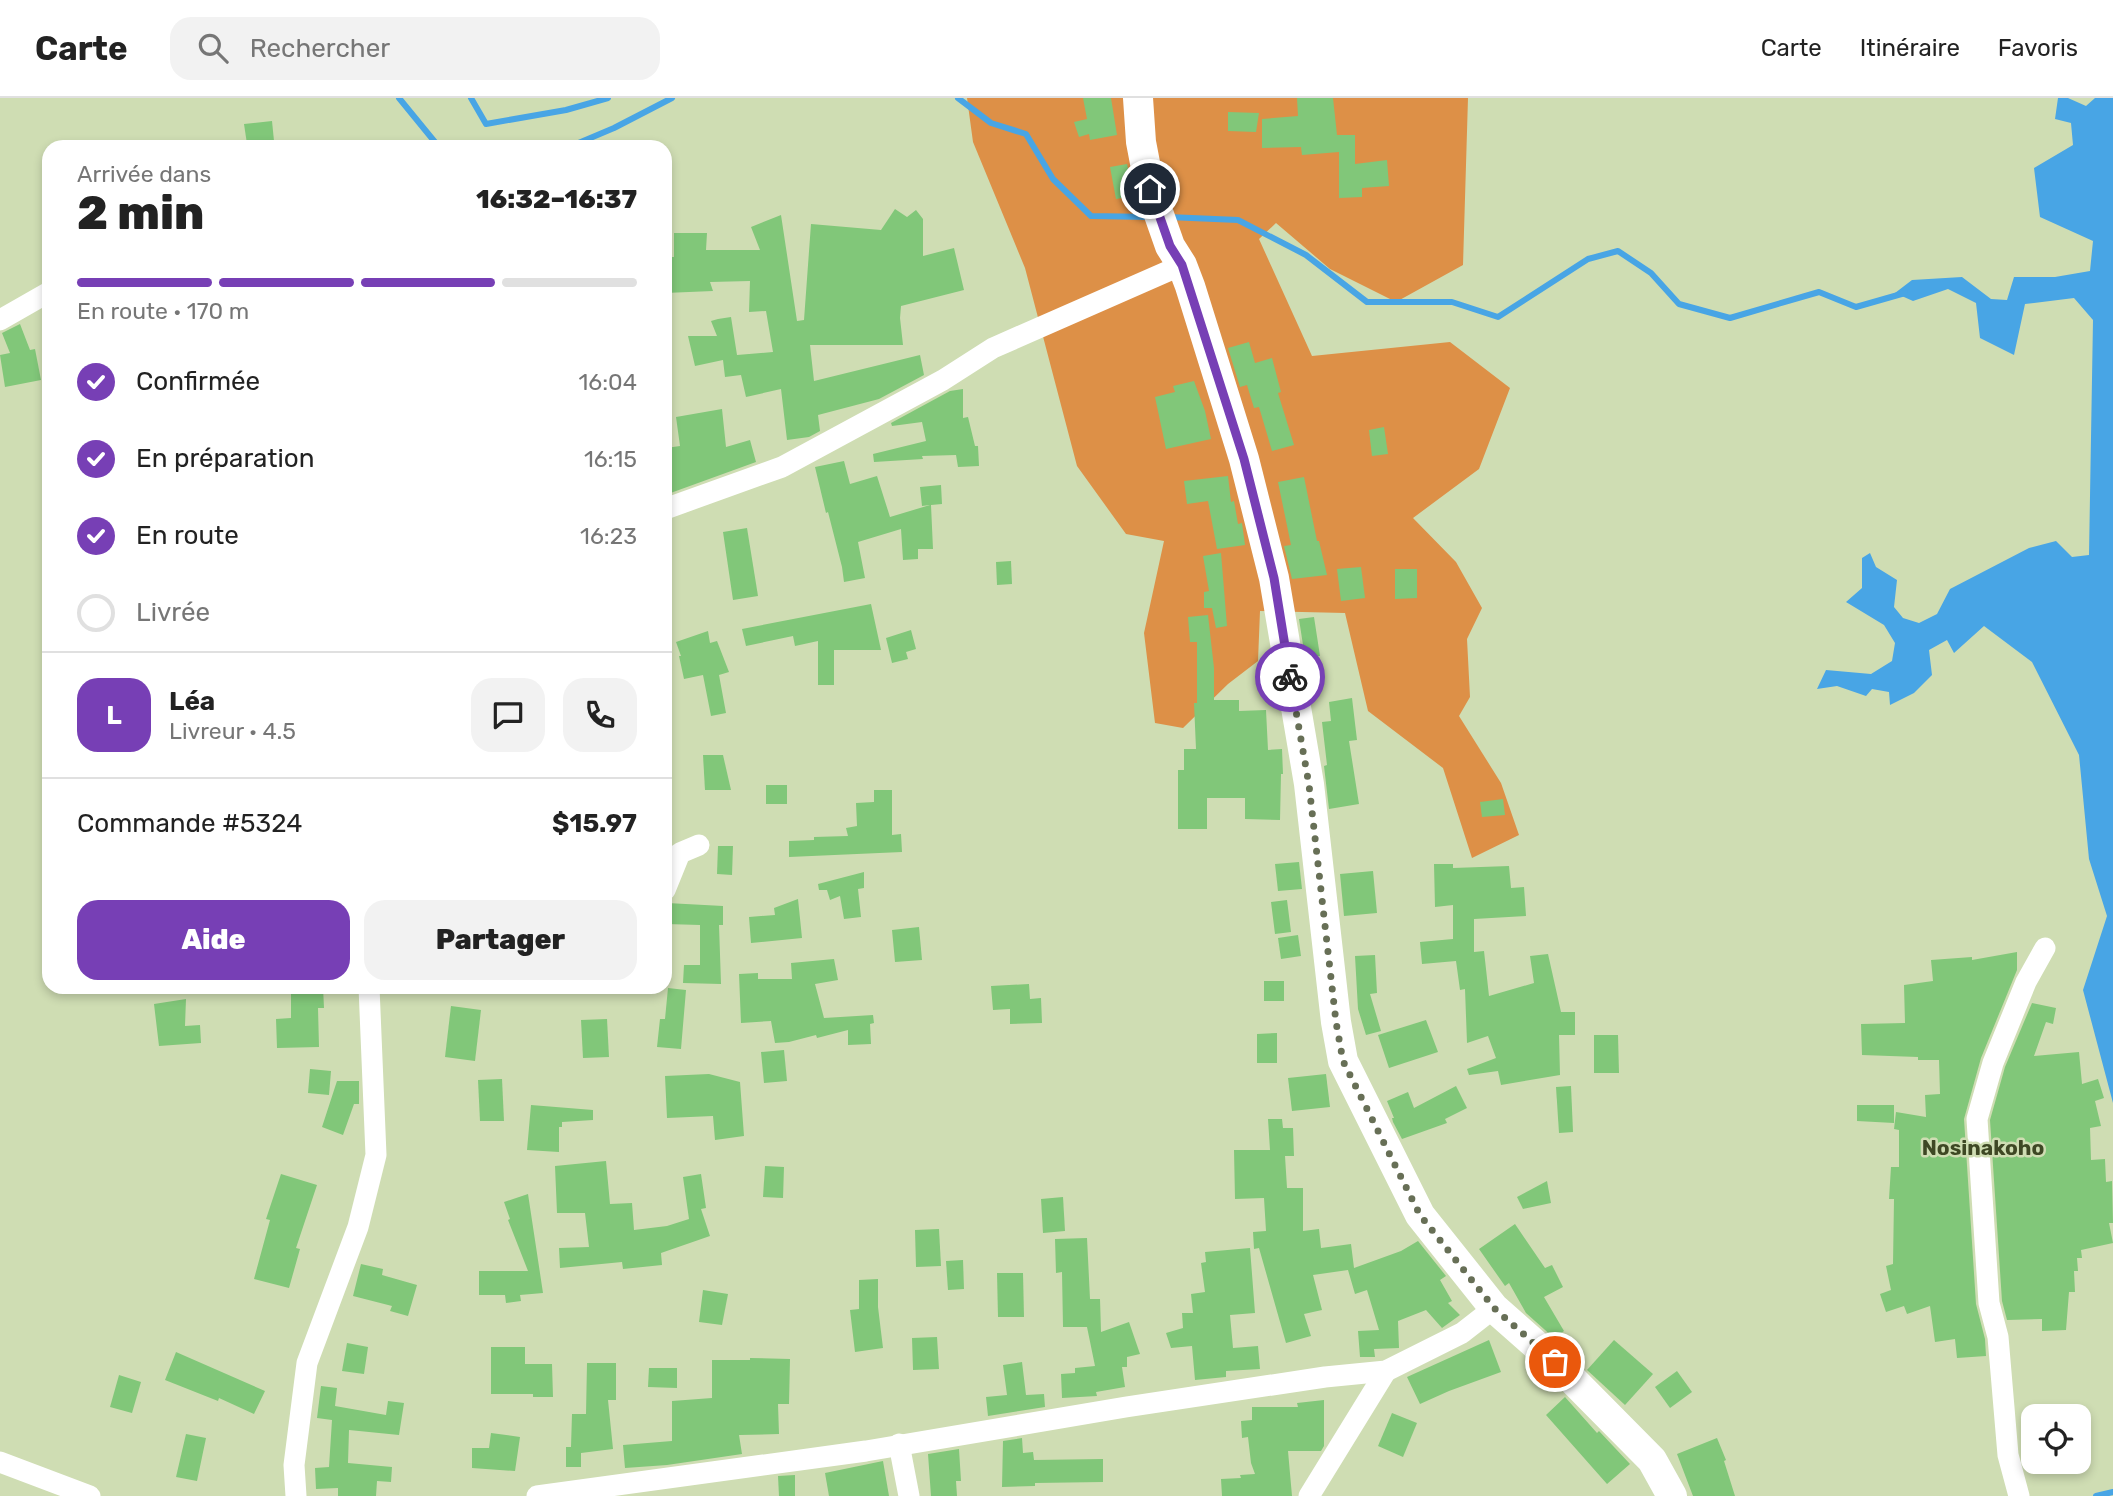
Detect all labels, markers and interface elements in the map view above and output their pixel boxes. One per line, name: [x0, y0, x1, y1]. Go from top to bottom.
search box: [170, 17, 660, 80]
text: Carte: [35, 29, 128, 68]
icon: search: [194, 29, 232, 67]
text: Rechercher: [250, 33, 390, 64]
text: Carte: [1761, 34, 1822, 62]
text: Itinéraire: [1860, 34, 1960, 62]
text: Favoris: [1998, 34, 2078, 62]
pin: [1120, 159, 1180, 219]
text: Arrivée dans: [77, 160, 211, 188]
icon: home: [1131, 170, 1169, 208]
text: 16:32–16:37: [476, 184, 637, 215]
text: 2 min: [77, 186, 204, 241]
text: En route · 170 m: [77, 297, 249, 325]
icon: check: [77, 363, 115, 401]
text: Confirmée: [136, 366, 260, 397]
text: 16:04: [579, 368, 637, 396]
icon: check: [77, 440, 115, 478]
text: En préparation: [136, 443, 314, 474]
text: 16:15: [584, 445, 637, 473]
icon: check: [77, 517, 115, 555]
text: En route: [136, 520, 239, 551]
text: 16:23: [580, 522, 637, 550]
text: Livrée: [136, 597, 210, 628]
courier: [1255, 642, 1325, 712]
icon: bike: [1271, 658, 1309, 696]
button: chat: [471, 678, 545, 752]
button: phone: [563, 678, 637, 752]
text: Léa: [169, 686, 215, 717]
text: L: [106, 700, 122, 731]
text: Livreur · 4.5: [169, 717, 296, 745]
text: Commande #5324: [77, 808, 302, 839]
text: $15.97: [552, 808, 637, 839]
button: Aide: [77, 900, 350, 980]
button: Partager: [364, 900, 637, 980]
district label: Nosinakoho: [1922, 1135, 2044, 1160]
pin: [1525, 1332, 1585, 1392]
icon: bag: [1536, 1343, 1574, 1381]
map controls: [2021, 1404, 2091, 1474]
button: locate: [2021, 1404, 2091, 1474]

